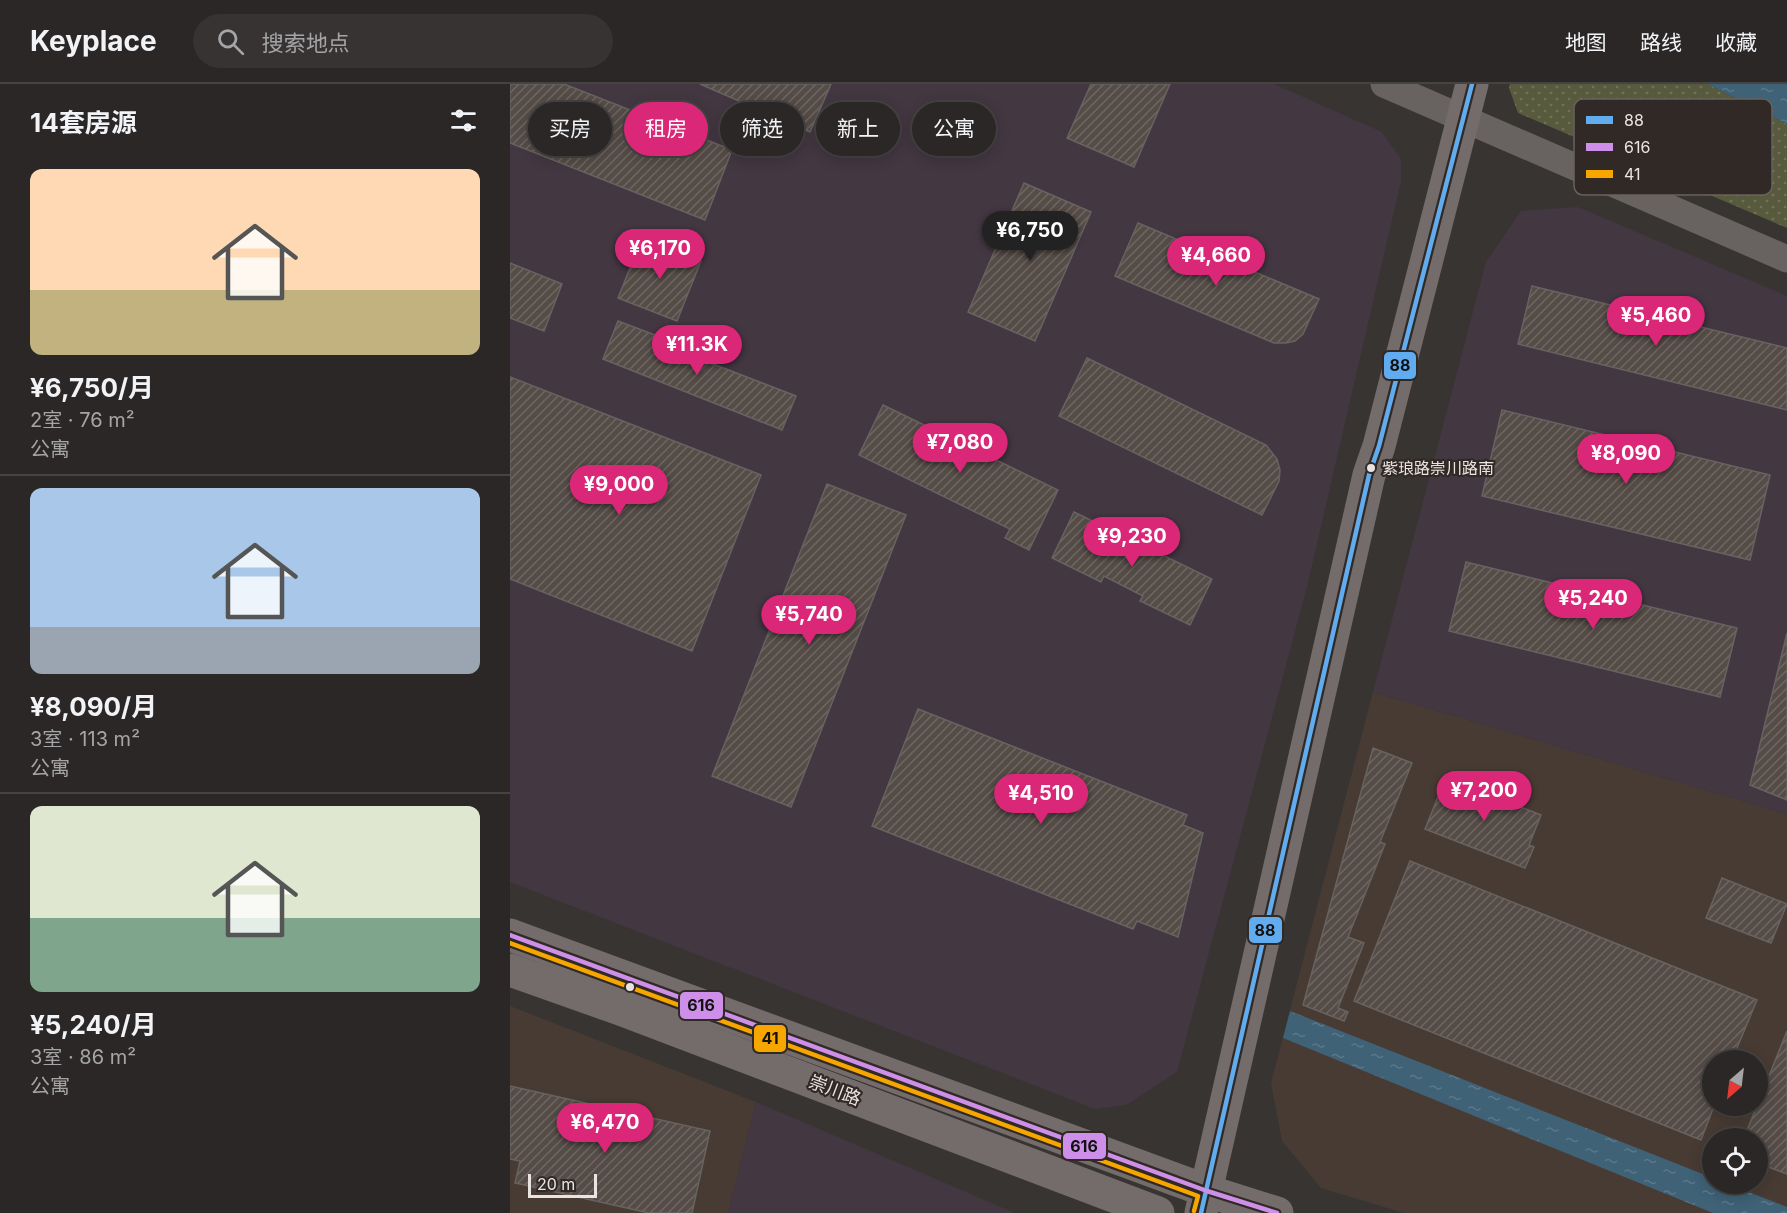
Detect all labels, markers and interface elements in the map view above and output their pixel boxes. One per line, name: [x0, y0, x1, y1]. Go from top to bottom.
search box: [193, 14, 613, 68]
text: Keyplace: [30, 24, 157, 58]
icon: search: [214, 25, 247, 58]
text: 搜索地点: [262, 30, 350, 56]
text: 地图: [1565, 30, 1607, 55]
text: 路线: [1640, 30, 1682, 55]
text: 收藏: [1715, 30, 1757, 55]
legend: [1574, 99, 1772, 195]
chip: 买房: [528, 102, 612, 156]
chip: 租房: [624, 102, 708, 156]
chip: 筛选: [720, 102, 804, 156]
chip: 新上: [816, 102, 900, 156]
chip: 公寓: [912, 102, 996, 156]
icon: filters: [447, 104, 480, 137]
text: 14套房源: [30, 107, 137, 138]
text: 88: [1624, 110, 1644, 130]
text: 616: [1624, 137, 1650, 157]
text: 41: [1624, 164, 1641, 184]
icon: home: [201, 208, 309, 316]
pin: ¥6,750: [981, 211, 1079, 262]
text: ¥6,750: [996, 218, 1064, 242]
pin: ¥6,170: [611, 229, 709, 280]
text: ¥6,170: [629, 236, 691, 260]
pin: ¥4,660: [1167, 236, 1265, 287]
text: ¥4,660: [1181, 243, 1251, 267]
pin: ¥5,460: [1607, 296, 1705, 347]
text: ¥5,460: [1621, 303, 1691, 327]
pin: ¥11.3K: [648, 325, 746, 376]
text: ¥11.3K: [666, 332, 728, 356]
line badge: 88: [1383, 351, 1417, 380]
text: 88: [1390, 355, 1410, 375]
text: ¥6,750/月: [30, 372, 154, 403]
text: 2室 · 76 m²: [30, 408, 135, 432]
pin: ¥7,080: [911, 423, 1009, 474]
text: ¥7,080: [927, 430, 993, 454]
pin: ¥8,090: [1577, 434, 1675, 485]
text: 公寓: [30, 437, 70, 461]
text: ¥8,090: [1591, 441, 1661, 465]
place label: 紫琅路崇川路南: [1382, 458, 1494, 478]
marker: 紫琅路崇川路南: [1365, 462, 1377, 474]
pin: ¥9,000: [570, 465, 668, 516]
text: ¥9,000: [584, 472, 654, 496]
pin: ¥9,230: [1083, 517, 1181, 568]
text: ¥9,230: [1097, 524, 1167, 548]
icon: home: [201, 527, 309, 635]
pin: ¥5,240: [1544, 579, 1642, 630]
text: ¥5,240: [1558, 586, 1628, 610]
pin: ¥5,740: [760, 595, 858, 646]
text: ¥5,740: [775, 602, 843, 626]
text: ¥8,090/月: [30, 691, 157, 722]
text: 3室 · 113 m²: [30, 727, 140, 751]
text: 公寓: [30, 756, 70, 780]
pin: ¥7,200: [1435, 771, 1533, 822]
pin: ¥4,510: [992, 774, 1090, 825]
text: ¥7,200: [1451, 778, 1517, 802]
text: ¥4,510: [1008, 781, 1074, 805]
icon: home: [201, 845, 309, 953]
line badge: 88: [1248, 916, 1283, 944]
text: 88: [1255, 920, 1275, 940]
unlabelled marker: [624, 981, 636, 993]
line badge: 616: [679, 991, 724, 1020]
text: 616: [687, 995, 715, 1015]
text: ¥5,240/月: [30, 1009, 157, 1040]
line badge: 41: [753, 1024, 787, 1053]
text: 41: [761, 1028, 779, 1048]
text: 3室 · 86 m²: [30, 1045, 136, 1069]
north arrow: [1702, 1050, 1768, 1116]
map controls: [1702, 1050, 1768, 1194]
street label: 崇川路: [806, 1071, 864, 1109]
text: 公寓: [30, 1074, 70, 1098]
pin: ¥6,470: [556, 1103, 654, 1154]
text: ¥6,470: [571, 1110, 639, 1134]
button: locate: [1702, 1128, 1768, 1194]
line badge: 616: [1062, 1132, 1107, 1160]
text: 616: [1070, 1136, 1098, 1156]
scale bar: [528, 1171, 597, 1198]
text: 20 m: [537, 1174, 575, 1194]

